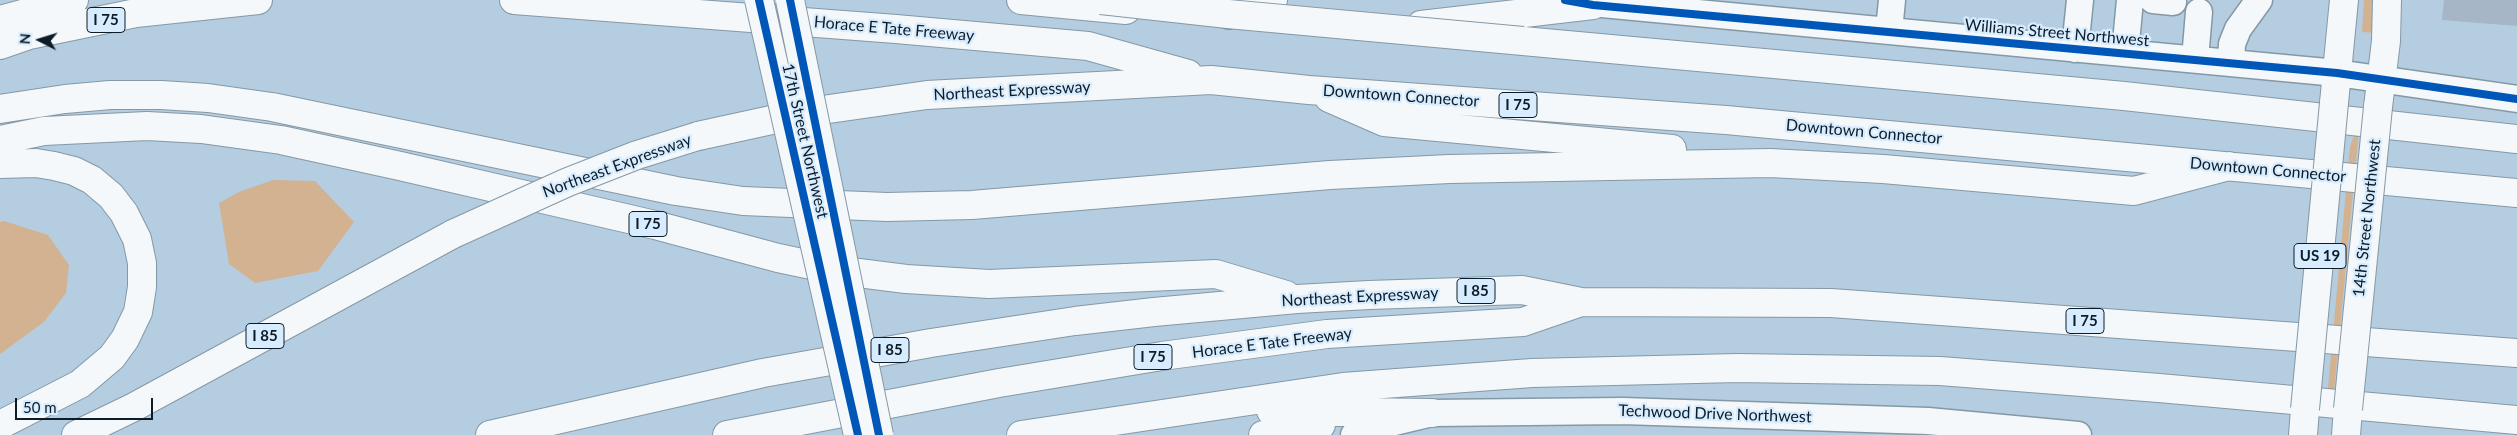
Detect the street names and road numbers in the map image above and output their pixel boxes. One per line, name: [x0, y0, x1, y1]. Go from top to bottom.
road number: I 75: [87, 8, 125, 32]
street label: Horace E Tate Freeway: [813, 12, 975, 46]
street label: Williams Street Northwest: [1964, 15, 2150, 51]
street label: 17th Street Northwest: [778, 62, 832, 220]
street label: Northeast Expressway: [933, 77, 1091, 105]
street label: Downtown Connector: [1322, 81, 1480, 111]
road number: I 75: [1499, 92, 1537, 118]
street label: Downtown Connector: [1785, 116, 1943, 148]
street label: Northeast Expressway: [540, 130, 694, 202]
street label: 14th Street Northwest: [2349, 138, 2385, 298]
street label: Downtown Connector: [2189, 154, 2347, 186]
road number: I 75: [629, 212, 667, 236]
road number: US 19: [2294, 244, 2346, 268]
road number: I 85: [1457, 278, 1495, 304]
street label: Northeast Expressway: [1281, 283, 1439, 311]
road number: I 75: [2066, 308, 2104, 334]
road number: I 85: [246, 324, 284, 348]
street label: Horace E Tate Freeway: [1191, 324, 1353, 362]
road number: I 85: [871, 338, 909, 362]
road number: I 75: [1134, 344, 1172, 370]
street label: Techwood Drive Northwest: [1618, 401, 1812, 427]

